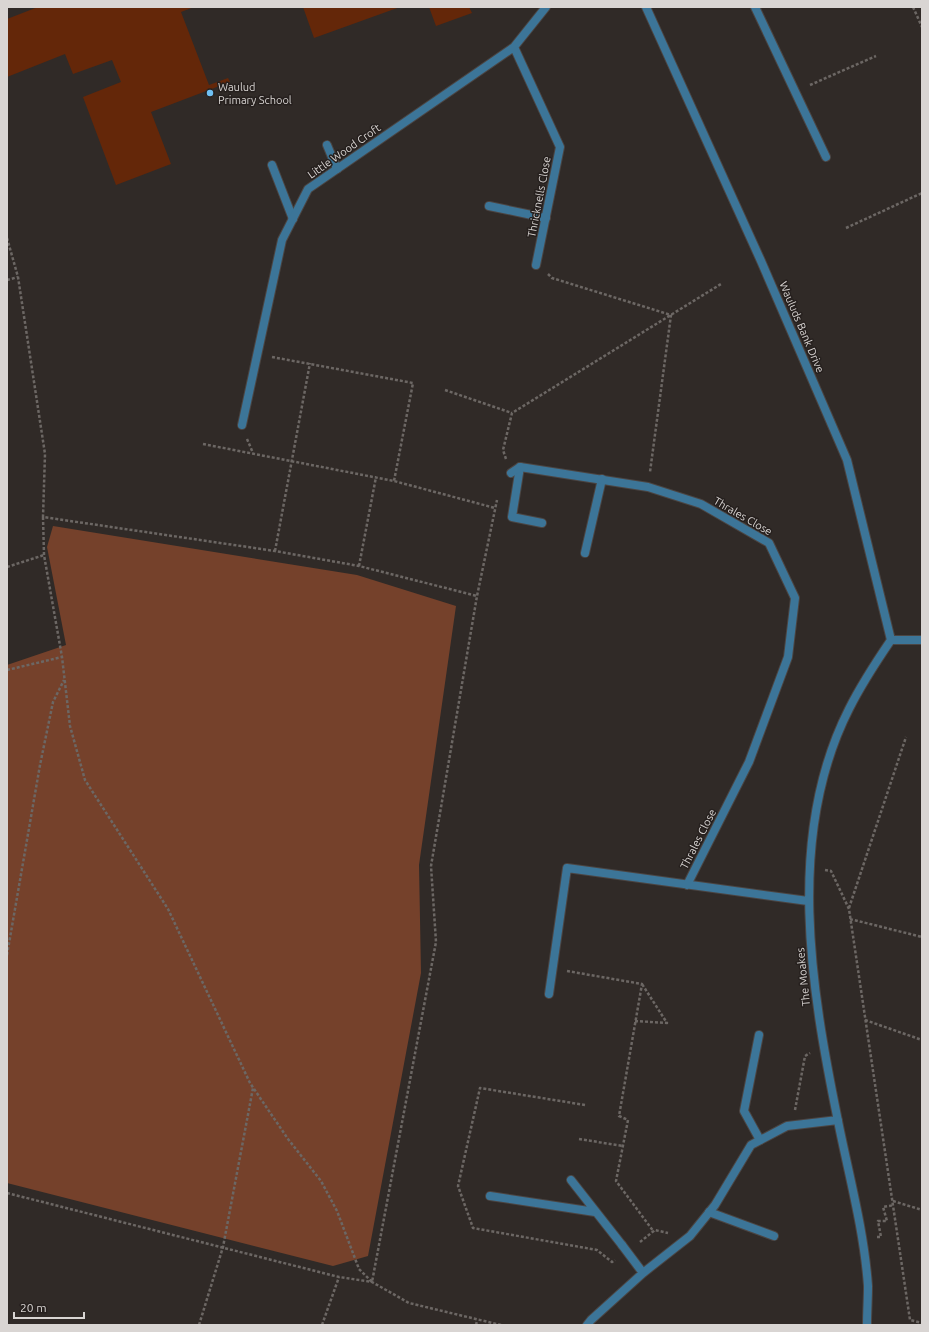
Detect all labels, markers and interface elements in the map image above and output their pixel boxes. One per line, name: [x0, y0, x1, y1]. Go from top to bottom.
place label: Waulud Primary School: [218, 81, 292, 106]
marker: Waulud Primary School: [205, 88, 215, 98]
street label: Little Wood Croft: [305, 121, 383, 181]
street label: Thricknells Close: [525, 155, 553, 239]
street label: Wauluds Bank Drive: [777, 280, 827, 374]
street label: Thrales Close: [712, 494, 774, 538]
street label: Thrales Close: [678, 807, 718, 871]
street label: The Moakes: [794, 947, 812, 1007]
scale bar: [14, 1294, 84, 1320]
text: 20 m: [20, 1301, 47, 1314]

